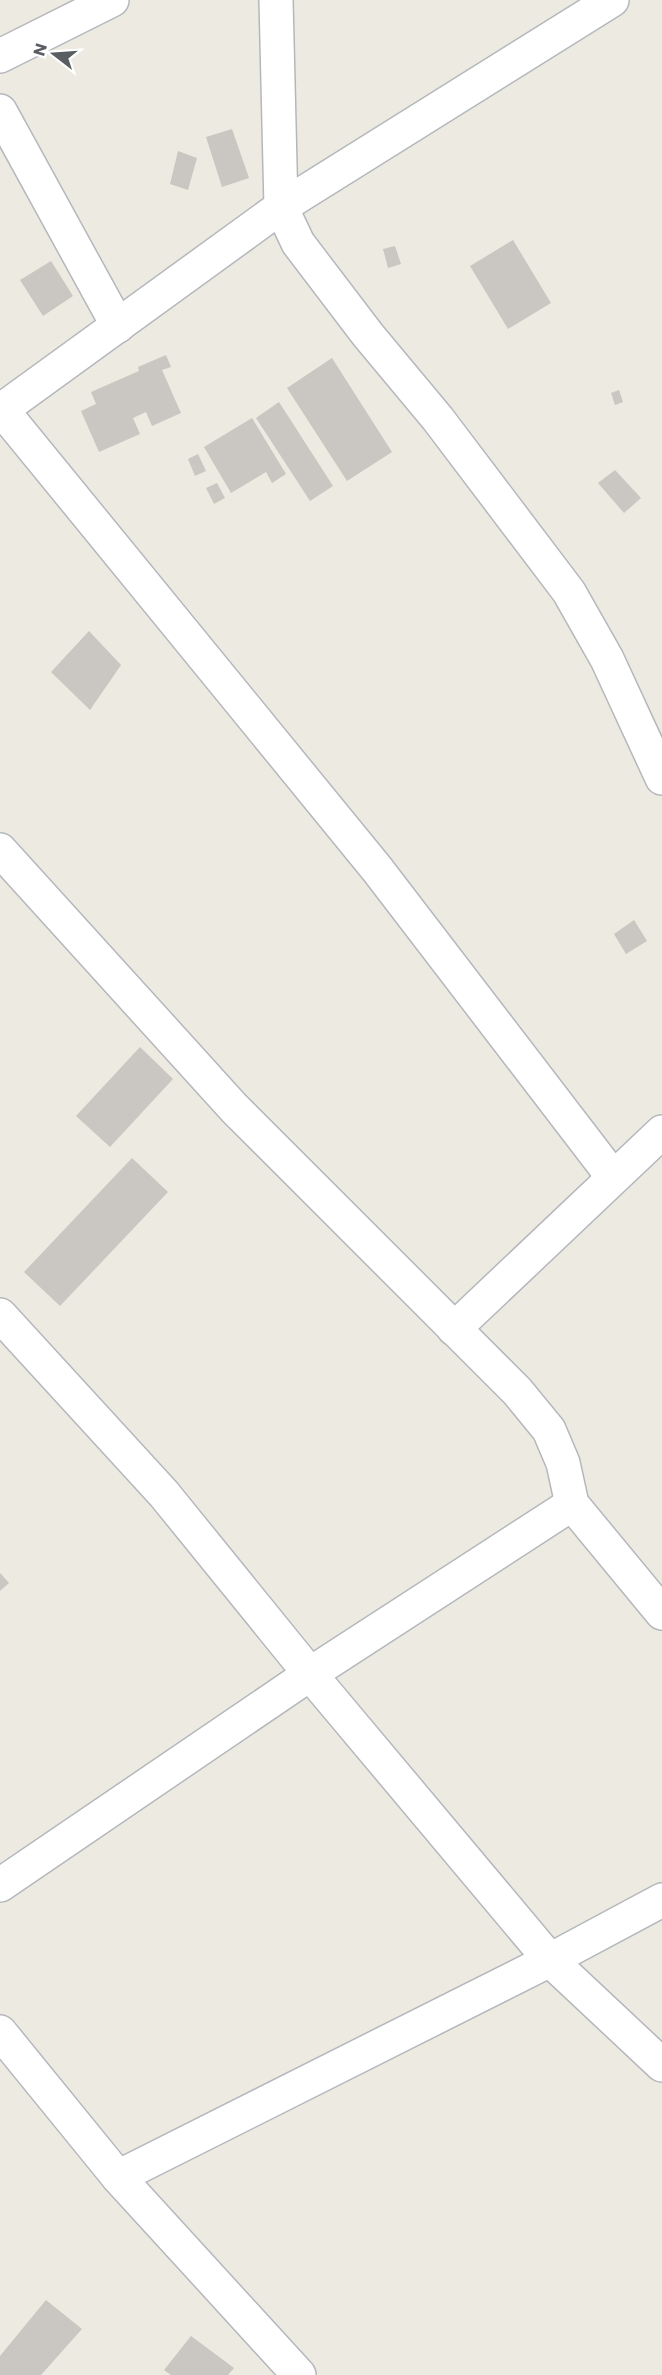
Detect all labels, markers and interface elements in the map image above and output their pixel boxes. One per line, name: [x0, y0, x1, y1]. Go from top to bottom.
north arrow: [24, 24, 84, 84]
text: N: [27, 41, 53, 59]

